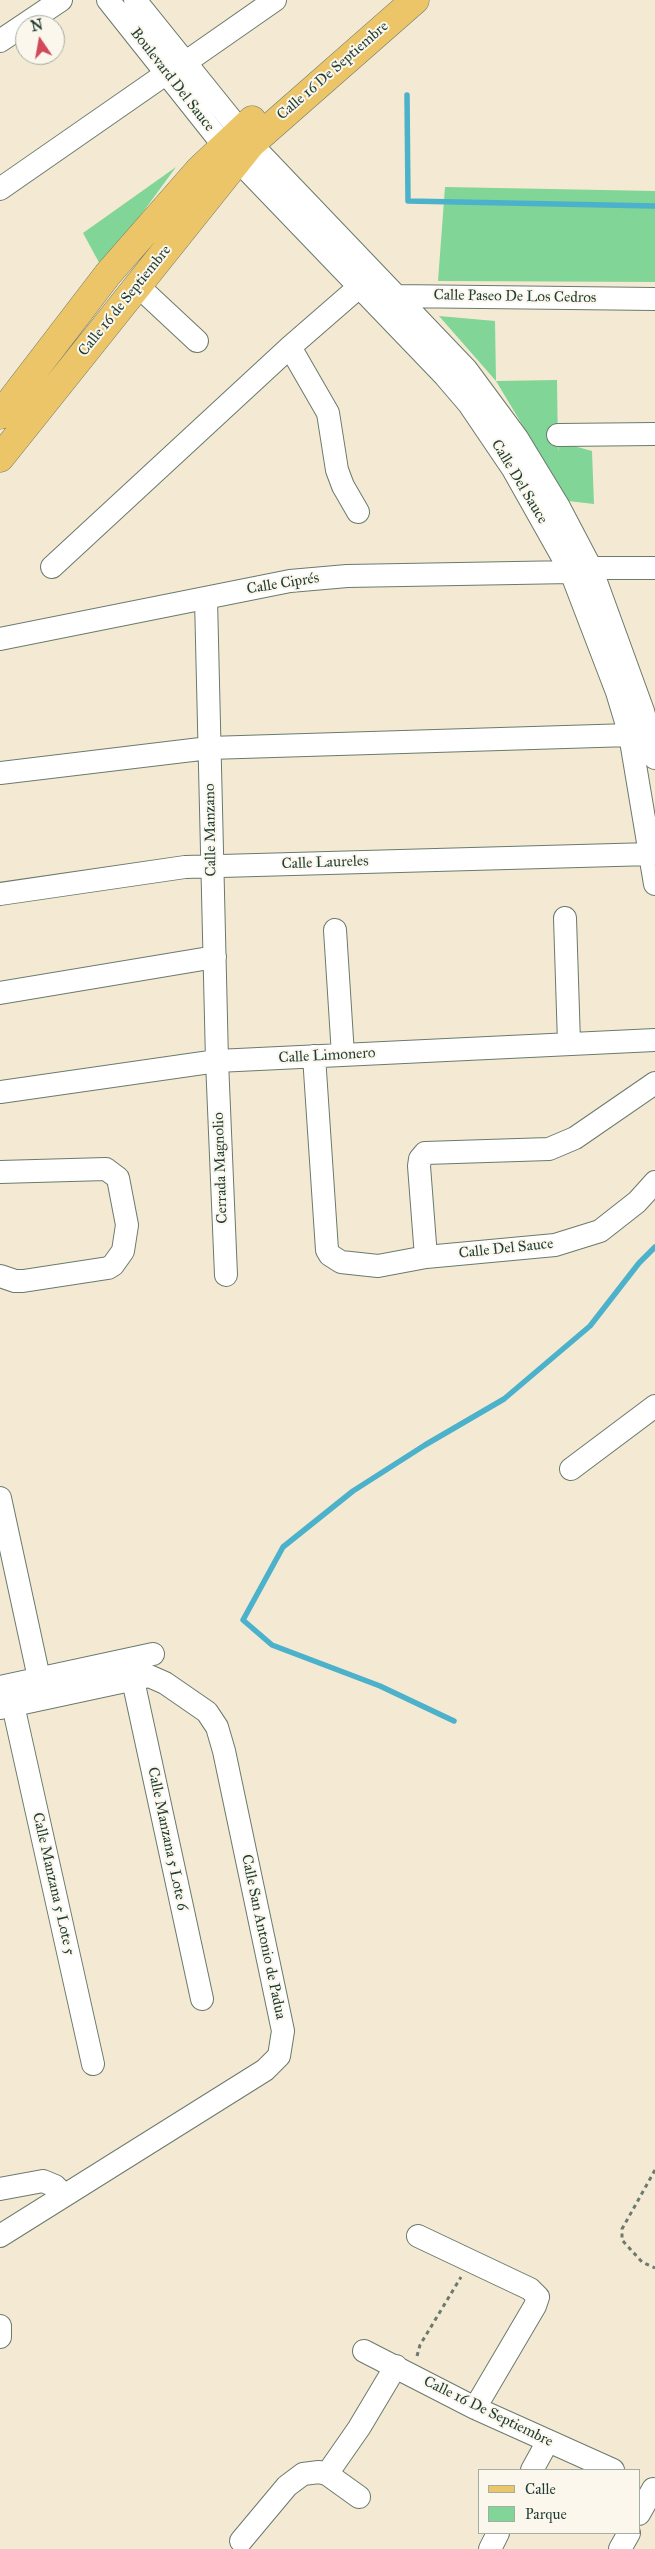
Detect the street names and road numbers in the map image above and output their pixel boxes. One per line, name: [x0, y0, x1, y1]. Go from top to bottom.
street label: Calle 16 De Septiembre: [274, 18, 392, 124]
street label: Boulevard Del Sauce: [126, 25, 218, 135]
street label: Calle 16 de Septiembre: [75, 242, 175, 360]
street label: Calle Paseo De Los Cedros: [433, 287, 597, 307]
street label: Calle Del Sauce: [487, 437, 551, 527]
street label: Calle Ciprés: [245, 569, 321, 599]
street label: Calle Manzano: [201, 783, 221, 877]
street label: Calle Laureles: [281, 852, 369, 874]
street label: Calle Limonero: [278, 1044, 376, 1068]
street label: Cerrada Magnolio: [210, 1112, 232, 1224]
street label: Calle Del Sauce: [458, 1235, 554, 1263]
street label: Calle Manzana 5 Lote 6: [143, 1766, 191, 1912]
street label: Calle Manzana 5 Lote 5: [28, 1811, 78, 1957]
street label: Calle San Antonio de Padua: [237, 1853, 289, 2021]
street label: Calle 16 De Septiembre: [420, 2373, 556, 2451]

